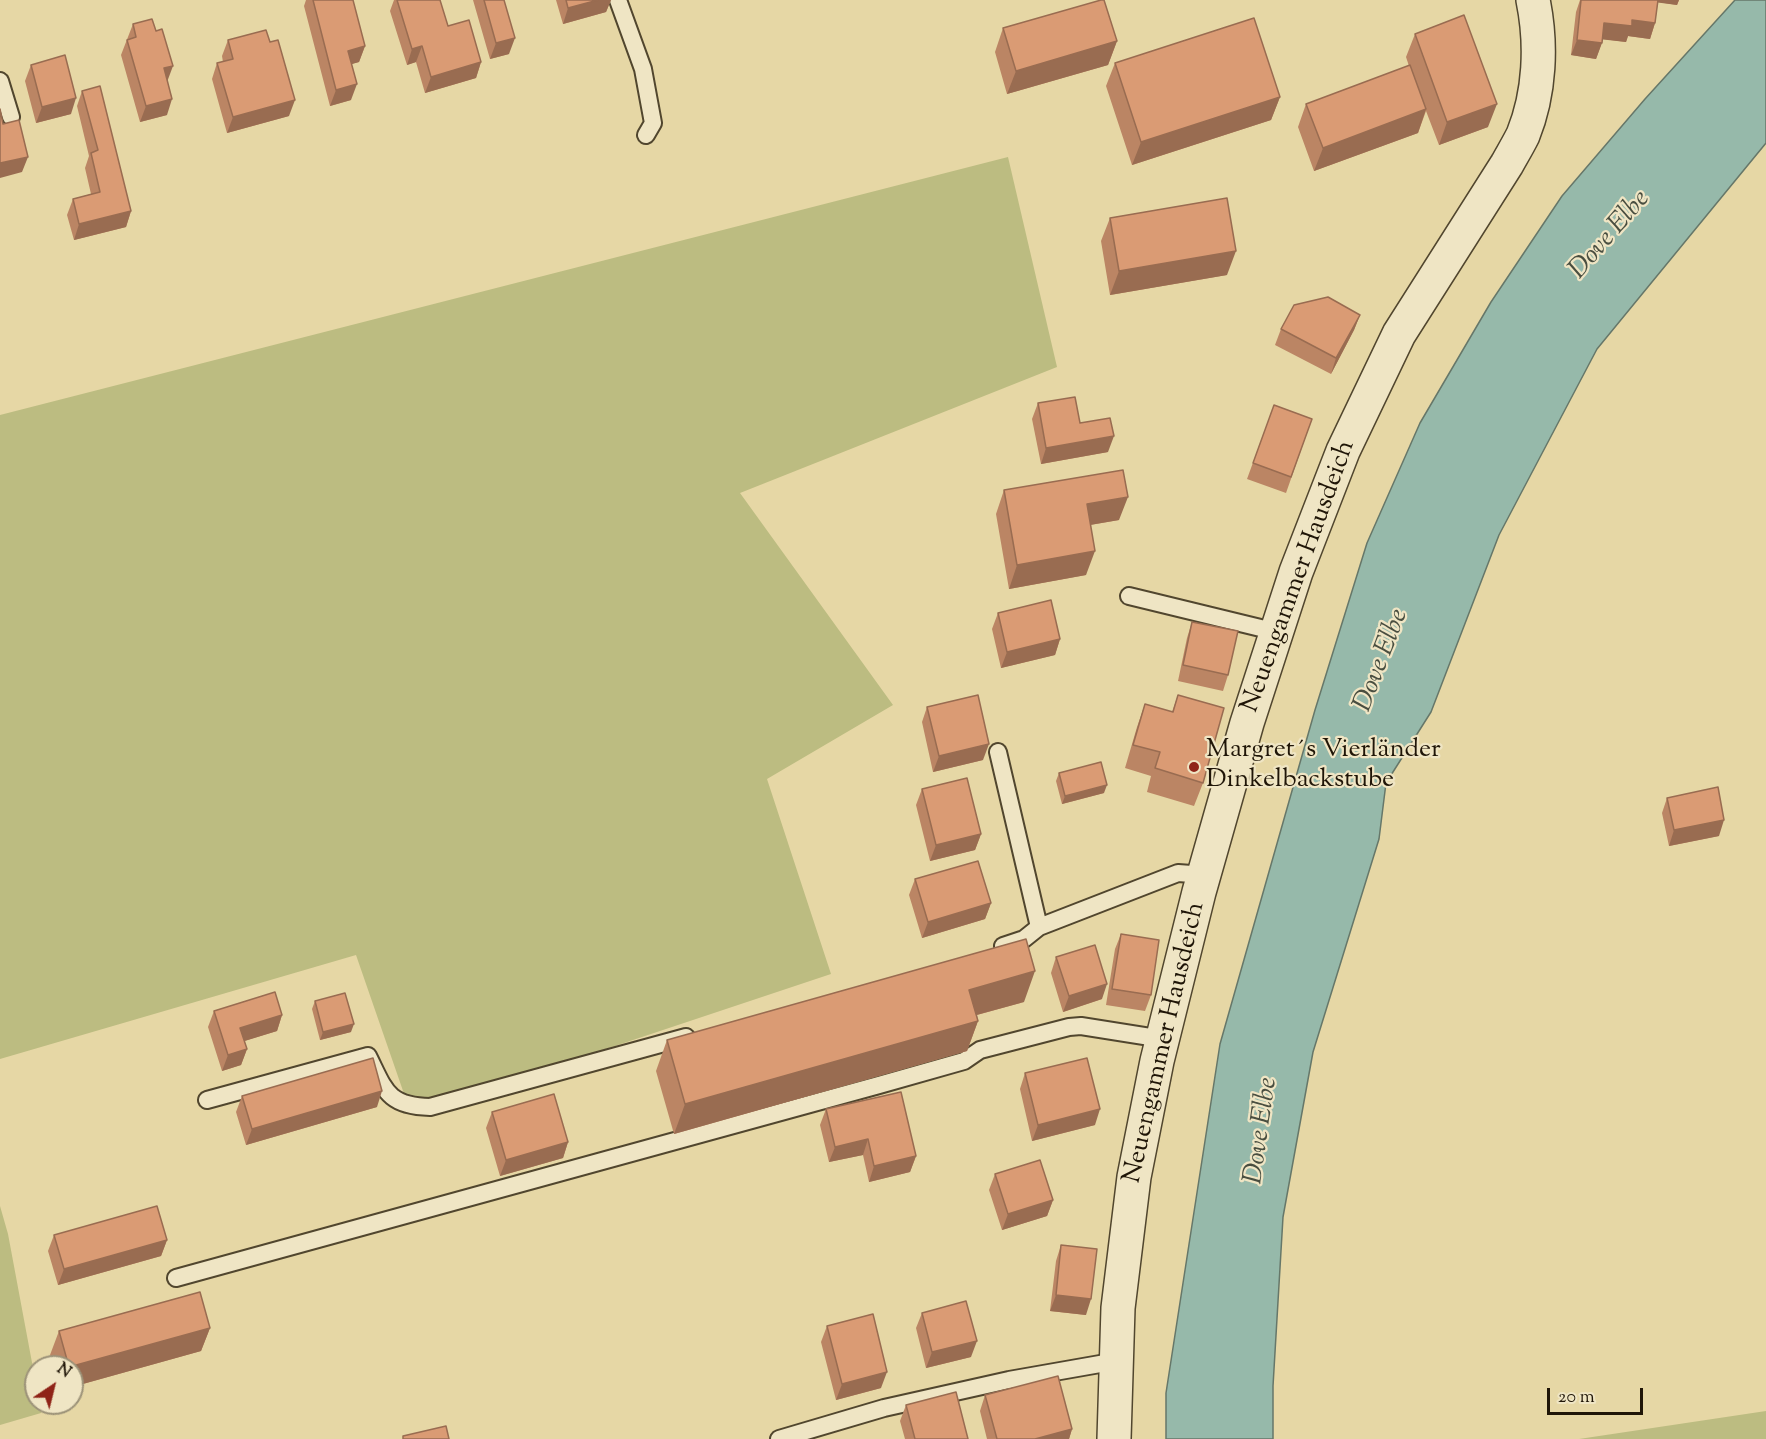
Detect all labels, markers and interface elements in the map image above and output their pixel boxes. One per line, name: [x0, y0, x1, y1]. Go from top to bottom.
water label: Dove Elbe: [1564, 185, 1658, 287]
street label: Neuengammer Hausdeich: [1236, 437, 1364, 717]
water label: Dove Elbe: [1349, 605, 1417, 717]
place label: Margret´s Vierländer Dinkelbackstube: [1206, 736, 1441, 798]
marker: Margret´s Vierländer Dinkelbackstube: [1187, 760, 1201, 774]
street label: Neuengammer Hausdeich: [1118, 899, 1214, 1187]
water label: Dove Elbe: [1239, 1076, 1287, 1186]
north arrow: [24, 1355, 84, 1415]
text: N: [52, 1358, 75, 1385]
scale bar: [1550, 1376, 1646, 1414]
text: 20 m: [1558, 1385, 1595, 1411]

